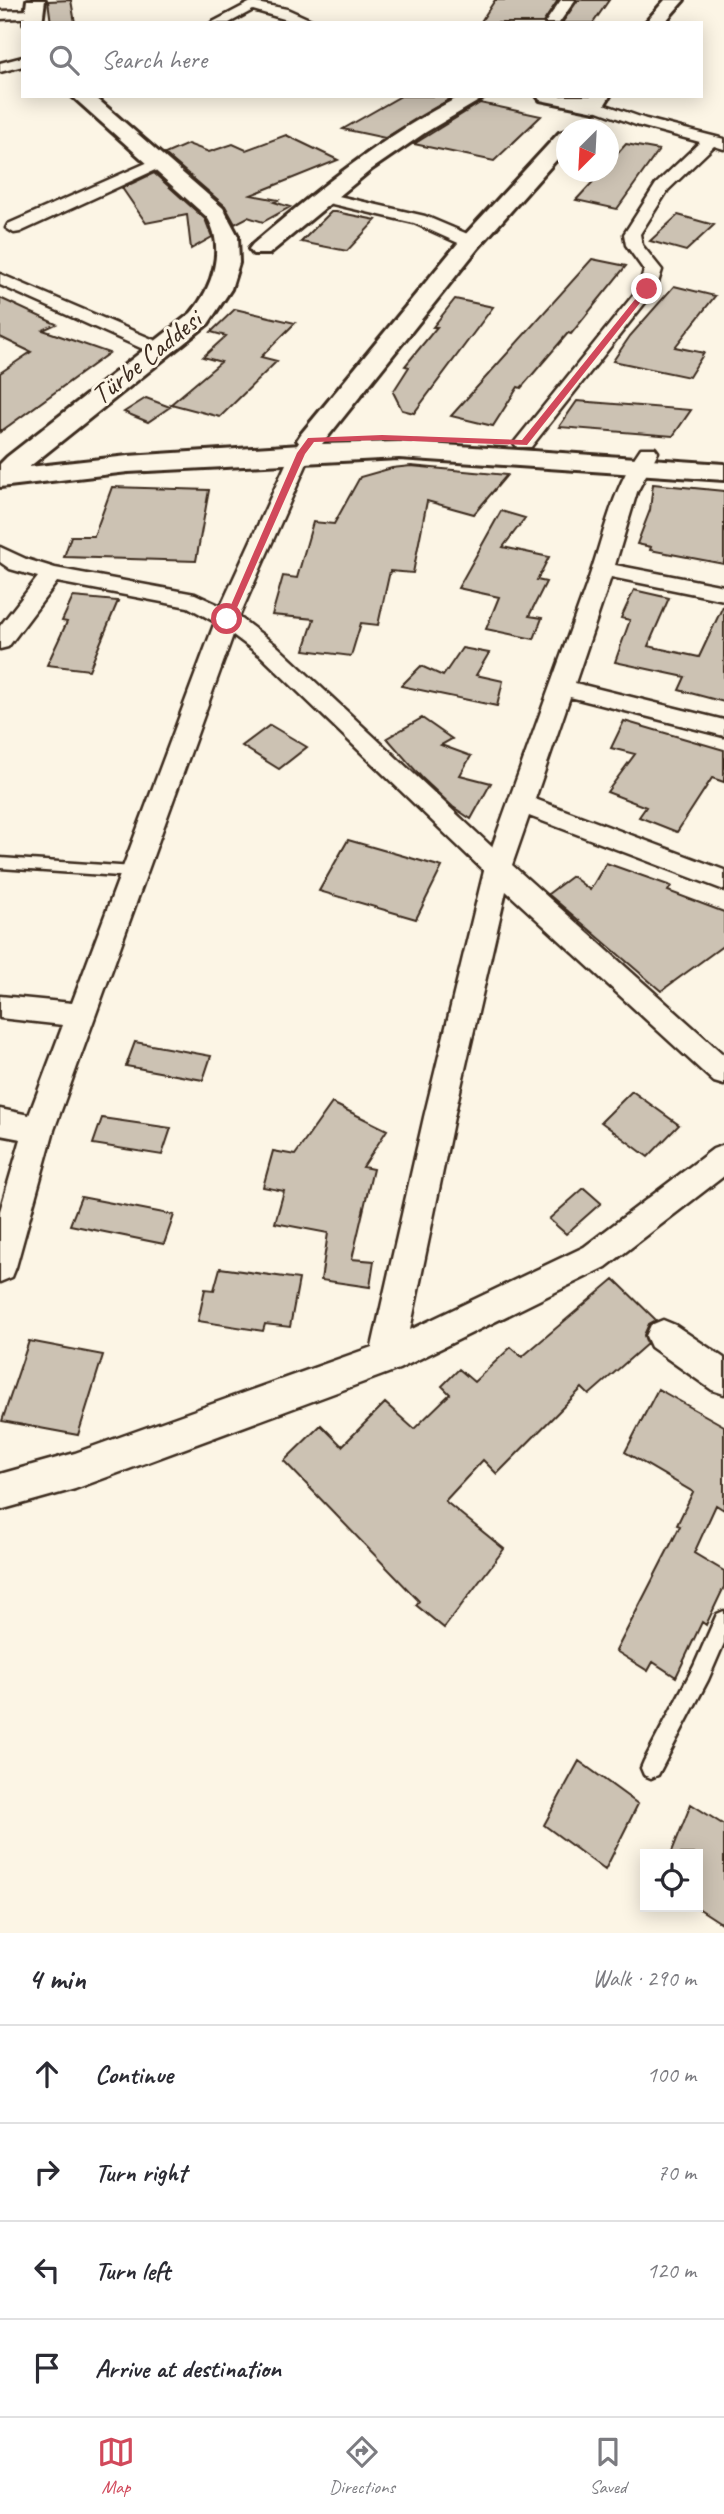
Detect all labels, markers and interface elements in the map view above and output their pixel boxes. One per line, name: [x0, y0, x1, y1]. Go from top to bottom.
search box: [21, 21, 703, 98]
icon: search: [45, 41, 83, 79]
text: Search here: [101, 43, 207, 76]
north arrow: [556, 119, 619, 182]
route end: [631, 273, 662, 304]
street label: Türbe Caddesi: [84, 300, 211, 412]
route start: [211, 603, 242, 634]
map controls: [640, 1849, 703, 1912]
button: locate: [640, 1849, 703, 1912]
text: 4 min: [28, 1960, 85, 1998]
text: Walk · 290 m: [592, 1964, 696, 1993]
icon: ahead: [28, 2055, 66, 2093]
text: Continue: [95, 2058, 173, 2091]
text: 100 m: [647, 2060, 696, 2089]
icon: right: [28, 2153, 66, 2191]
text: Turn right: [95, 2156, 186, 2189]
text: 70 m: [657, 2158, 696, 2187]
icon: left: [28, 2251, 66, 2289]
text: Turn left: [95, 2254, 170, 2287]
text: 120 m: [647, 2256, 696, 2285]
icon: arrive: [28, 2349, 66, 2387]
text: Arrive at destination: [95, 2352, 281, 2385]
tab: Map: [97, 2433, 135, 2499]
tab: Directions: [329, 2433, 395, 2499]
tab: Saved: [589, 2433, 627, 2499]

